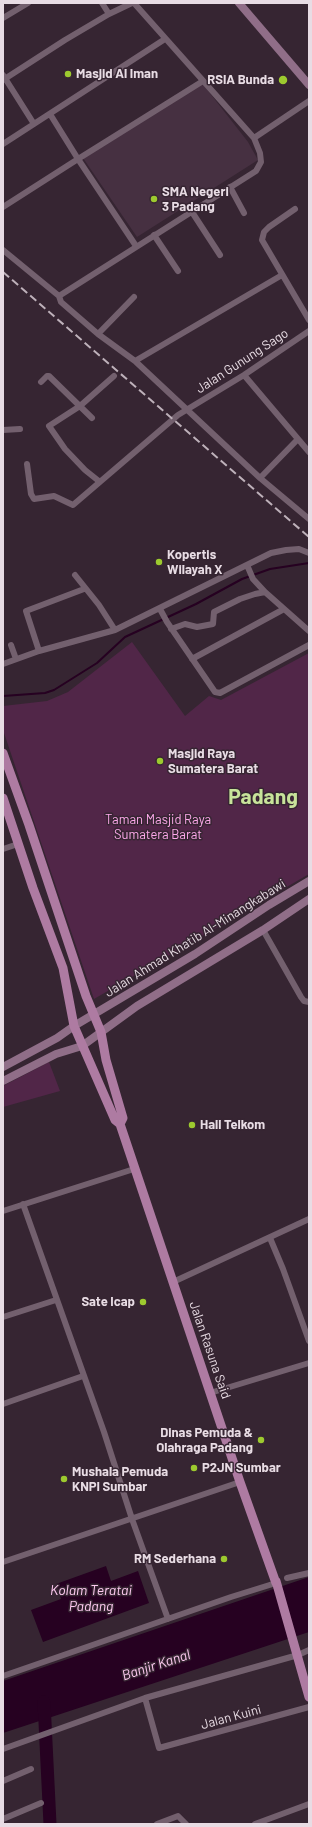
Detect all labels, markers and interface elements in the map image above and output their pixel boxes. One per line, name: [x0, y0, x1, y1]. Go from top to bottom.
place label: Masjid Al Iman: [76, 66, 158, 82]
marker: Masjid Al Iman: [63, 69, 73, 79]
place label: RSIA Bunda: [207, 72, 274, 88]
marker: RSIA Bunda: [277, 74, 289, 86]
place label: SMA Negeri 3 Padang: [162, 184, 229, 215]
marker: SMA Negeri 3 Padang: [149, 194, 159, 204]
street label: Jalan Gunung Sago: [193, 325, 291, 397]
place label: Kopertis Wilayah X: [167, 547, 223, 578]
marker: Kopertis Wilayah X: [154, 557, 164, 567]
place label: Masjid Raya Sumatera Barat: [168, 746, 258, 777]
marker: Masjid Raya Sumatera Barat: [155, 756, 165, 766]
district label: Padang: [228, 784, 298, 810]
park label: Taman Masjid Raya Sumatera Barat: [105, 812, 211, 843]
street label: Jalan Ahmad Khatib Al-Minangkabawi: [102, 876, 288, 1000]
place label: Hall Telkom: [200, 1117, 265, 1133]
marker: Hall Telkom: [187, 1120, 197, 1130]
place label: Sate Icap: [81, 1294, 135, 1310]
marker: Sate Icap: [138, 1297, 148, 1307]
street label: Jalan Rasuna Said: [186, 1299, 234, 1401]
place label: Dinas Pemuda & Olahraga Padang: [156, 1425, 253, 1456]
marker: Dinas Pemuda & Olahraga Padang: [256, 1435, 266, 1445]
place label: P2JN Sumbar: [202, 1460, 281, 1476]
marker: P2JN Sumbar: [189, 1463, 199, 1473]
place label: Mushala Pemuda KNPI Sumbar: [72, 1464, 168, 1495]
marker: Mushala Pemuda KNPI Sumbar: [59, 1474, 69, 1484]
place label: RM Sederhana: [134, 1551, 216, 1567]
marker: RM Sederhana: [219, 1554, 229, 1564]
water label: Kolam Teratai Padang: [50, 1582, 132, 1614]
water label: Banjir Kanal: [120, 1646, 192, 1684]
street label: Jalan Kuini: [199, 1701, 263, 1733]

